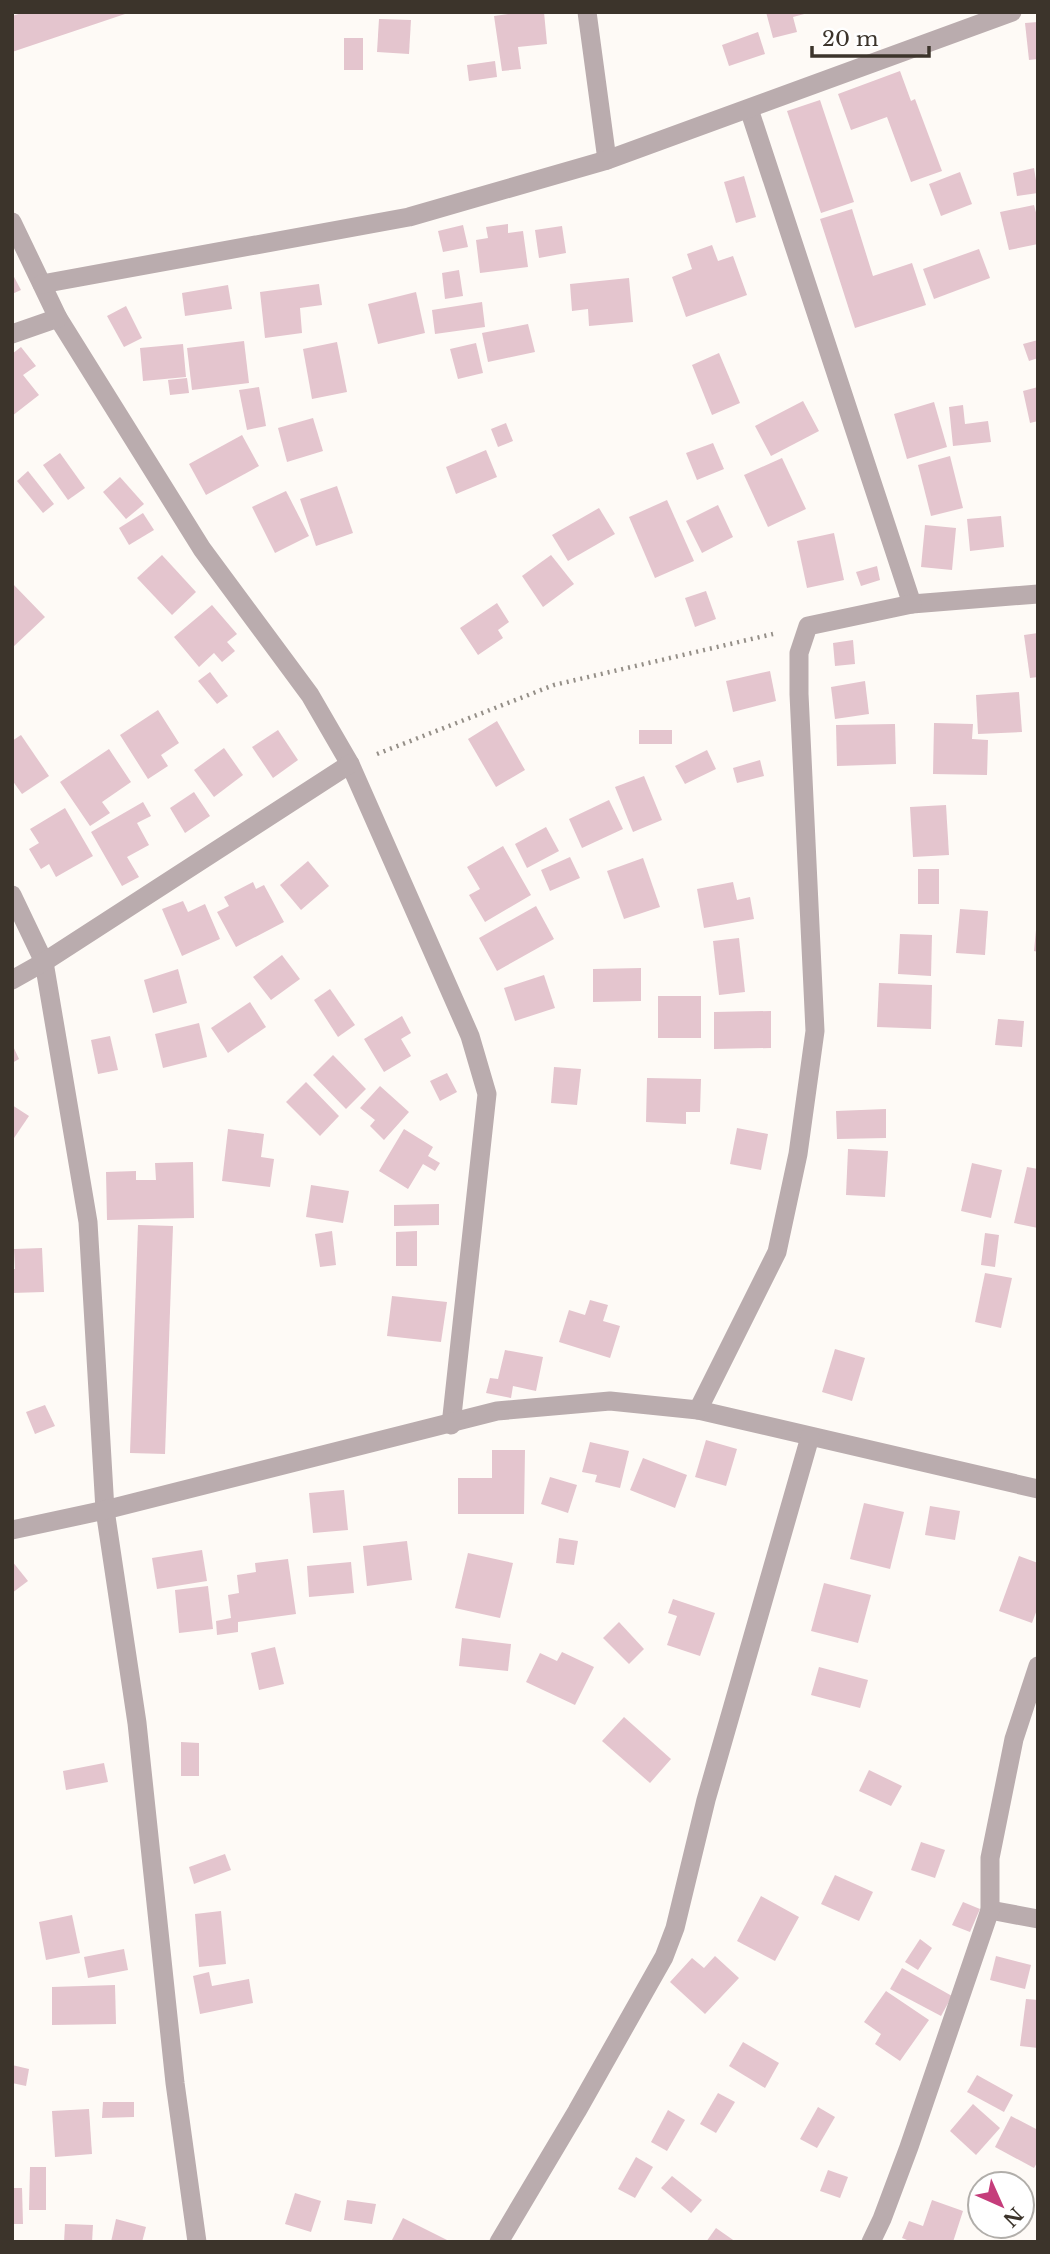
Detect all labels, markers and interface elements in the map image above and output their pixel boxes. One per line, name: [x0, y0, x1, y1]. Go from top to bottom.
scale bar: [812, 14, 929, 58]
text: 20 m: [822, 26, 879, 52]
north arrow: [966, 2170, 1036, 2240]
text: N: [998, 2202, 1027, 2231]

